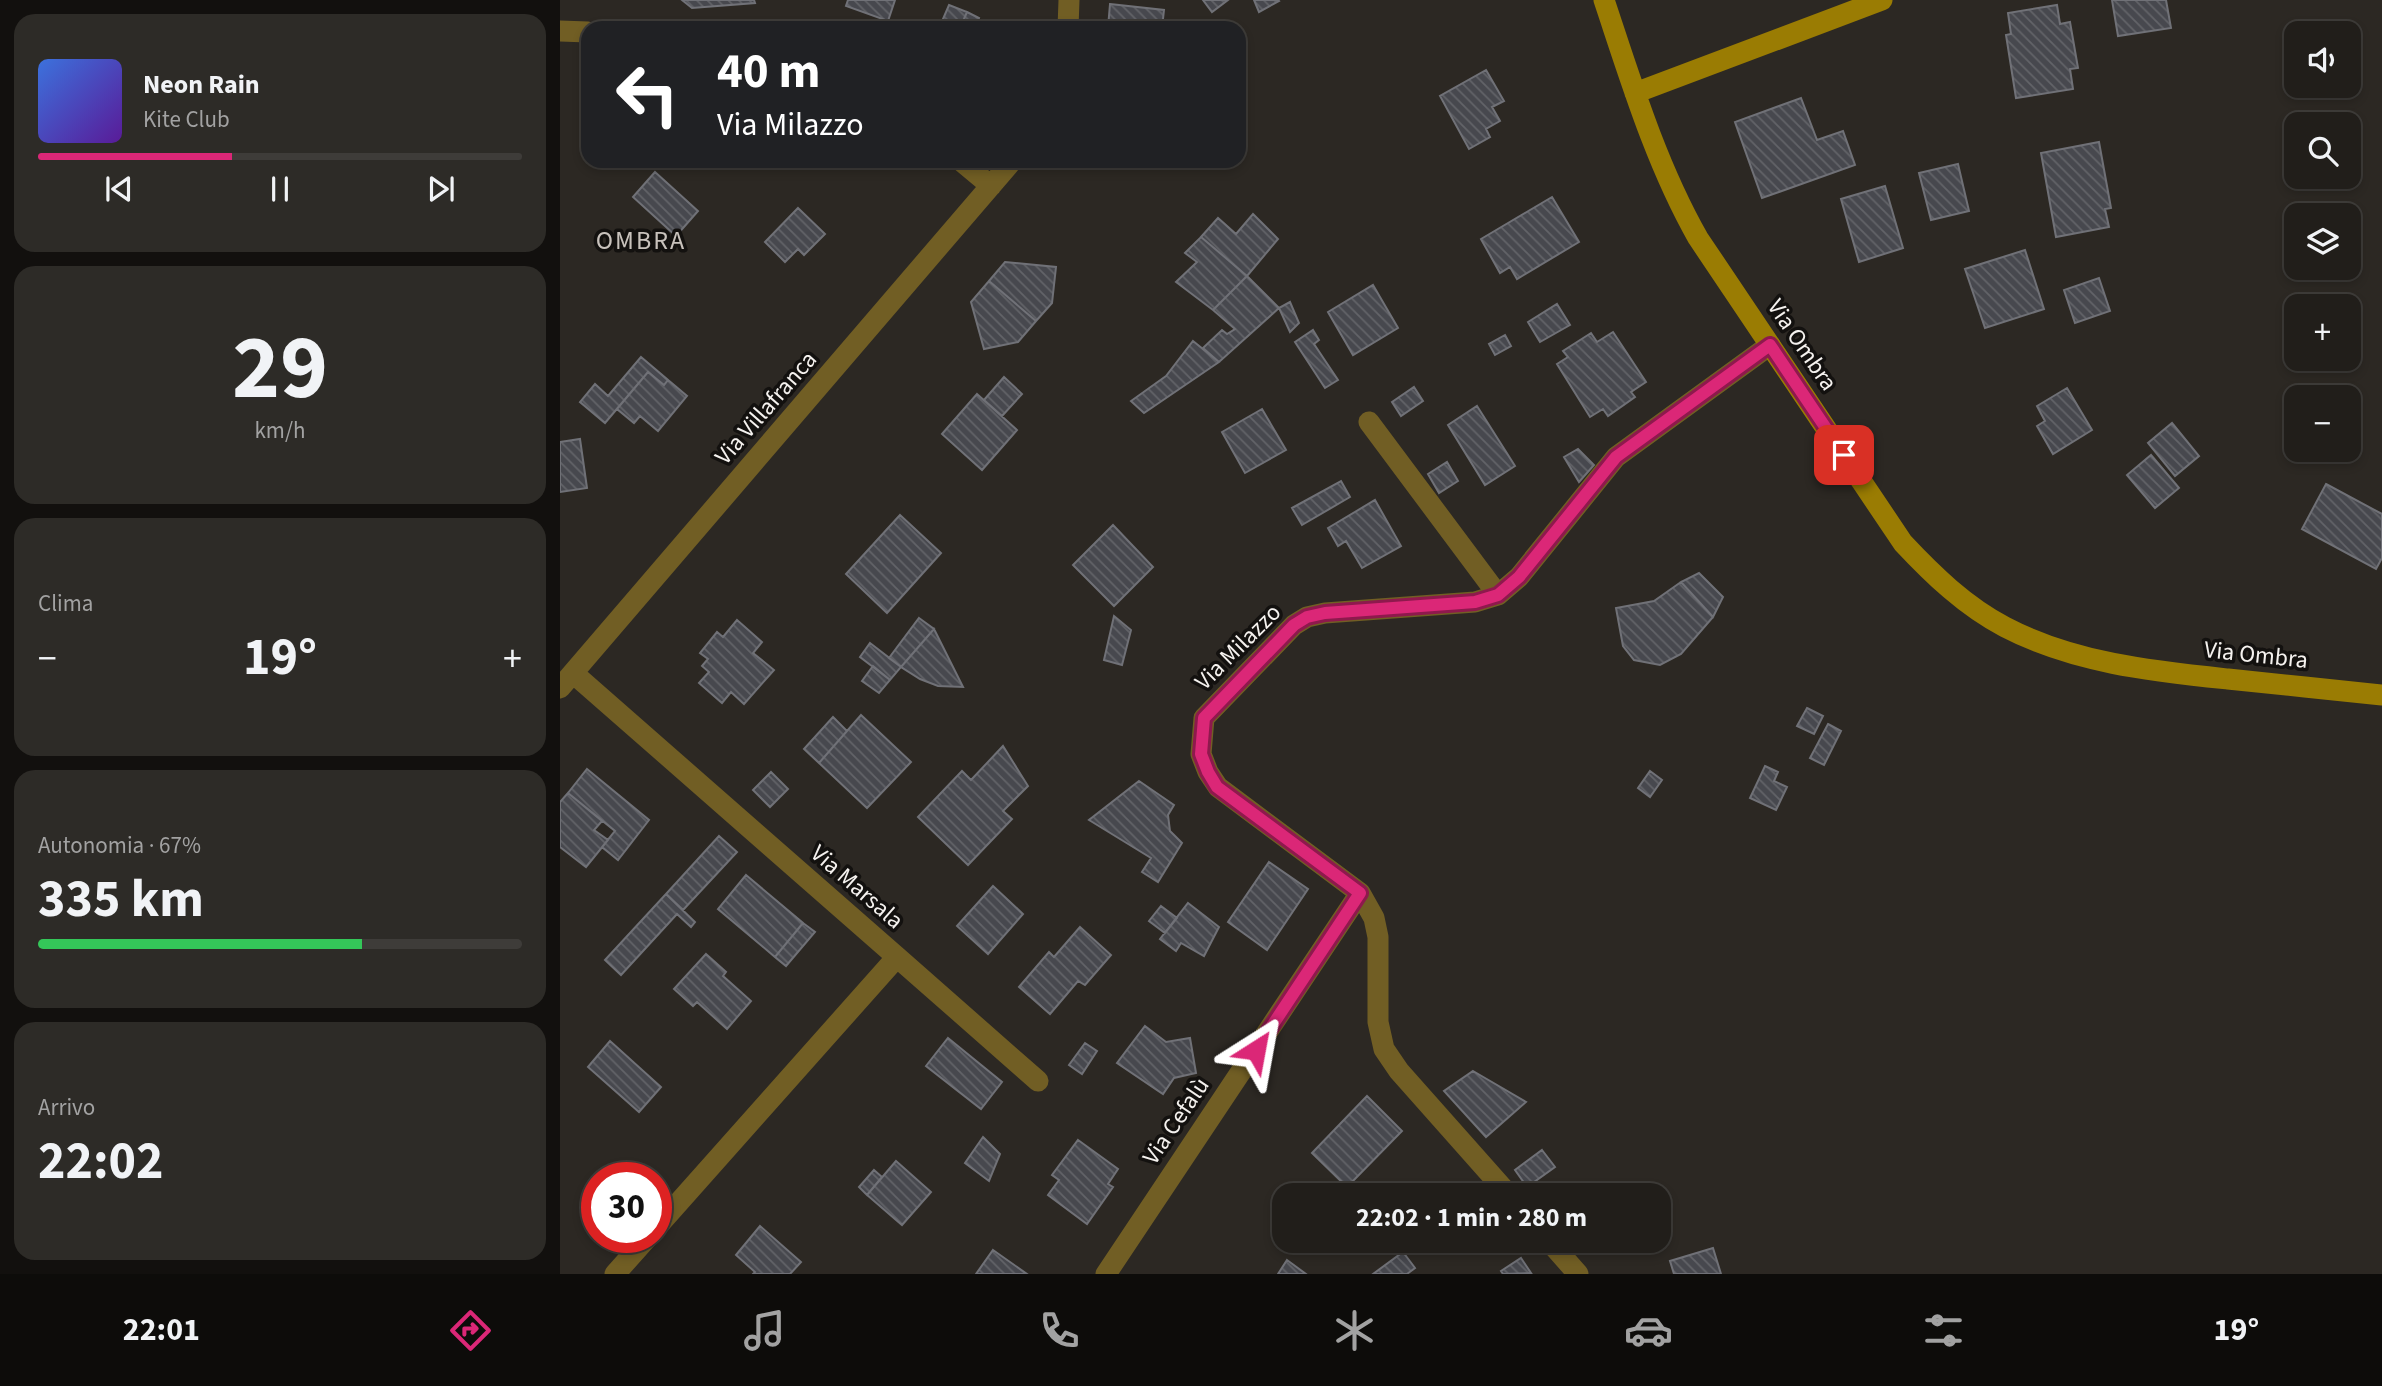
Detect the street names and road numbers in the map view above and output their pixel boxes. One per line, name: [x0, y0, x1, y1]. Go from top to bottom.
street label: Via Ombra: [1758, 292, 1846, 398]
street label: Via Villafranca: [707, 343, 825, 473]
street label: Via Milazzo: [1187, 596, 1289, 698]
street label: Via Ombra: [2202, 632, 2310, 678]
street label: Via Marsala: [803, 837, 911, 937]
street label: Via Cefalù: [1134, 1070, 1218, 1172]

